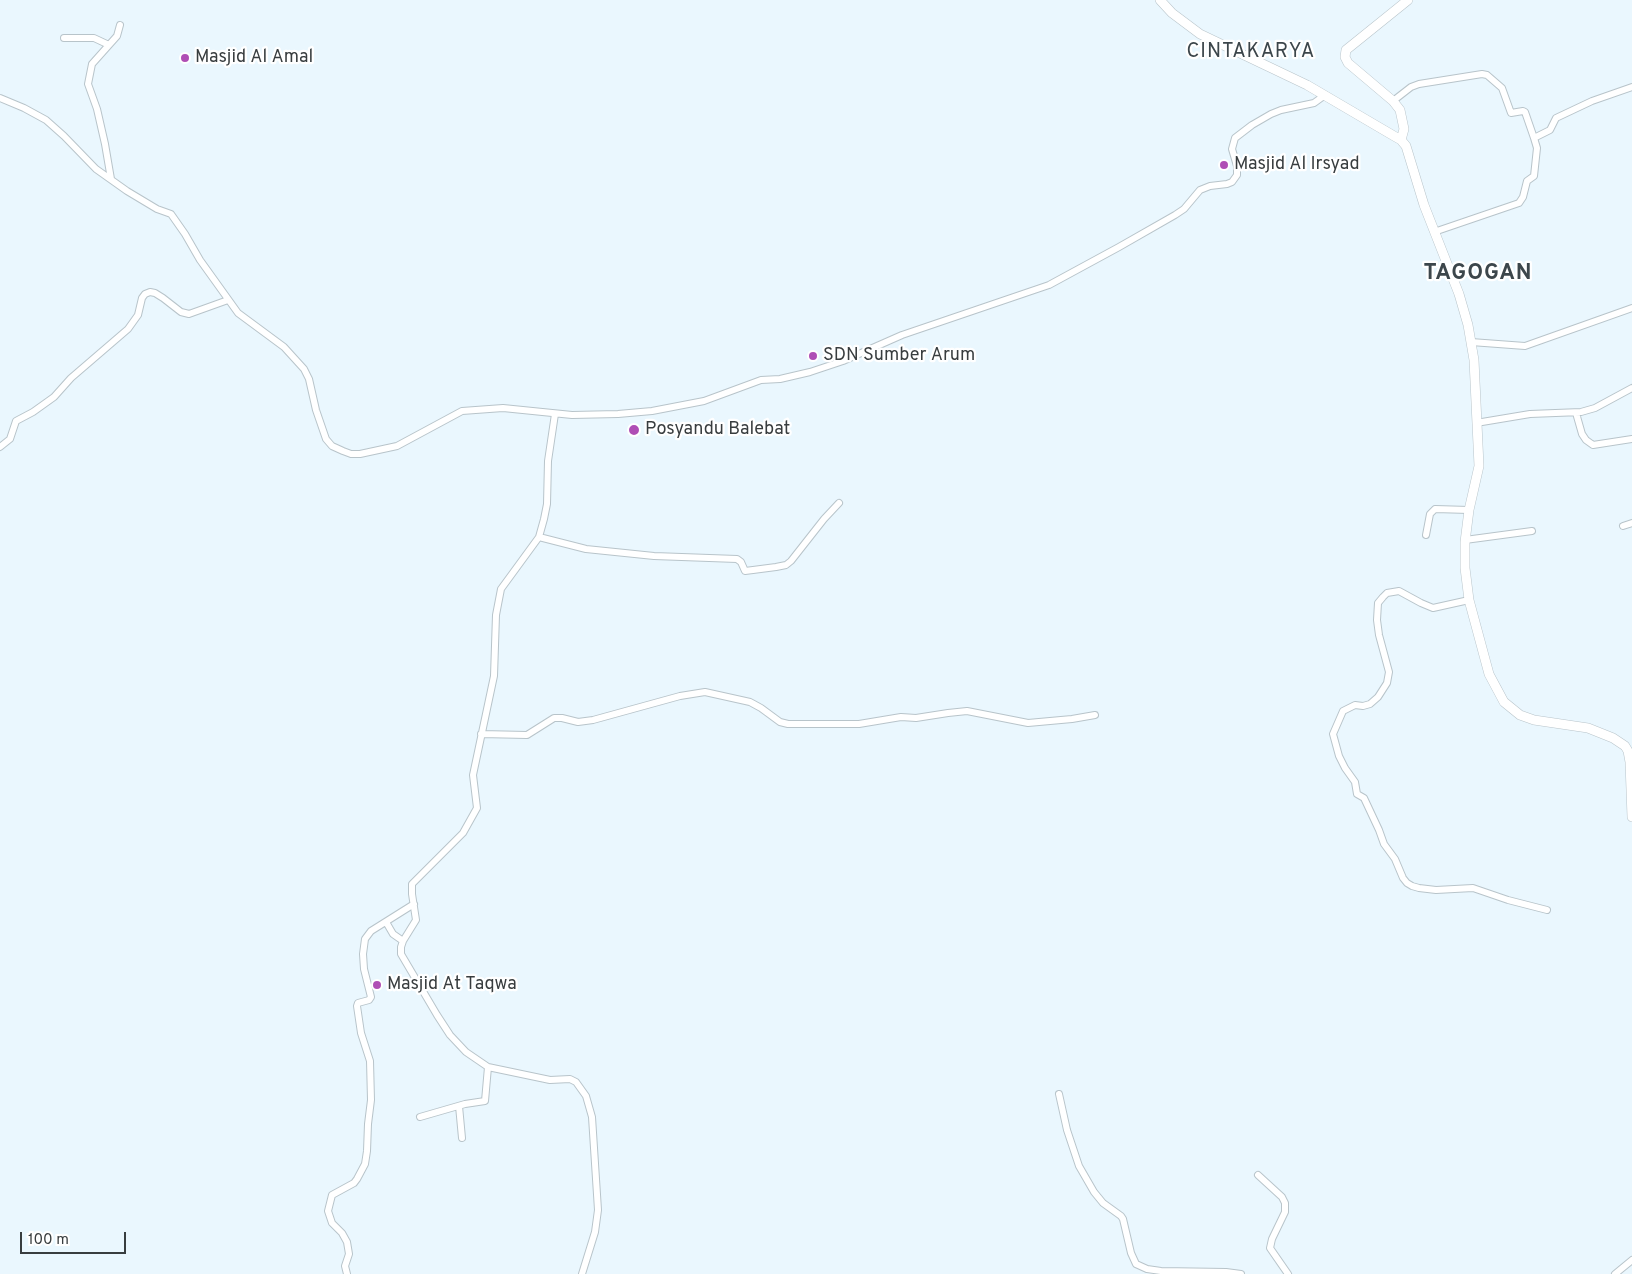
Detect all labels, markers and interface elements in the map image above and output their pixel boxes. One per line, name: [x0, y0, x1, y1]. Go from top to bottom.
district label: CINTAKARYA: [1185, 41, 1317, 65]
place label: Masjid Al Amal: [195, 47, 313, 69]
marker: Masjid Al Amal: [179, 52, 191, 64]
place label: Masjid Al Irsyad: [1234, 154, 1360, 176]
marker: Masjid Al Irsyad: [1218, 159, 1230, 171]
district label: TAGOGAN: [1423, 262, 1533, 288]
place label: SDN Sumber Arum: [823, 345, 975, 367]
marker: SDN Sumber Arum: [807, 350, 819, 362]
place label: Posyandu Balebat: [645, 419, 790, 441]
marker: Posyandu Balebat: [627, 423, 641, 437]
place label: Masjid At Taqwa: [387, 974, 517, 996]
marker: Masjid At Taqwa: [371, 979, 383, 991]
scale bar: [22, 1222, 129, 1254]
text: 100 m: [28, 1231, 69, 1250]

